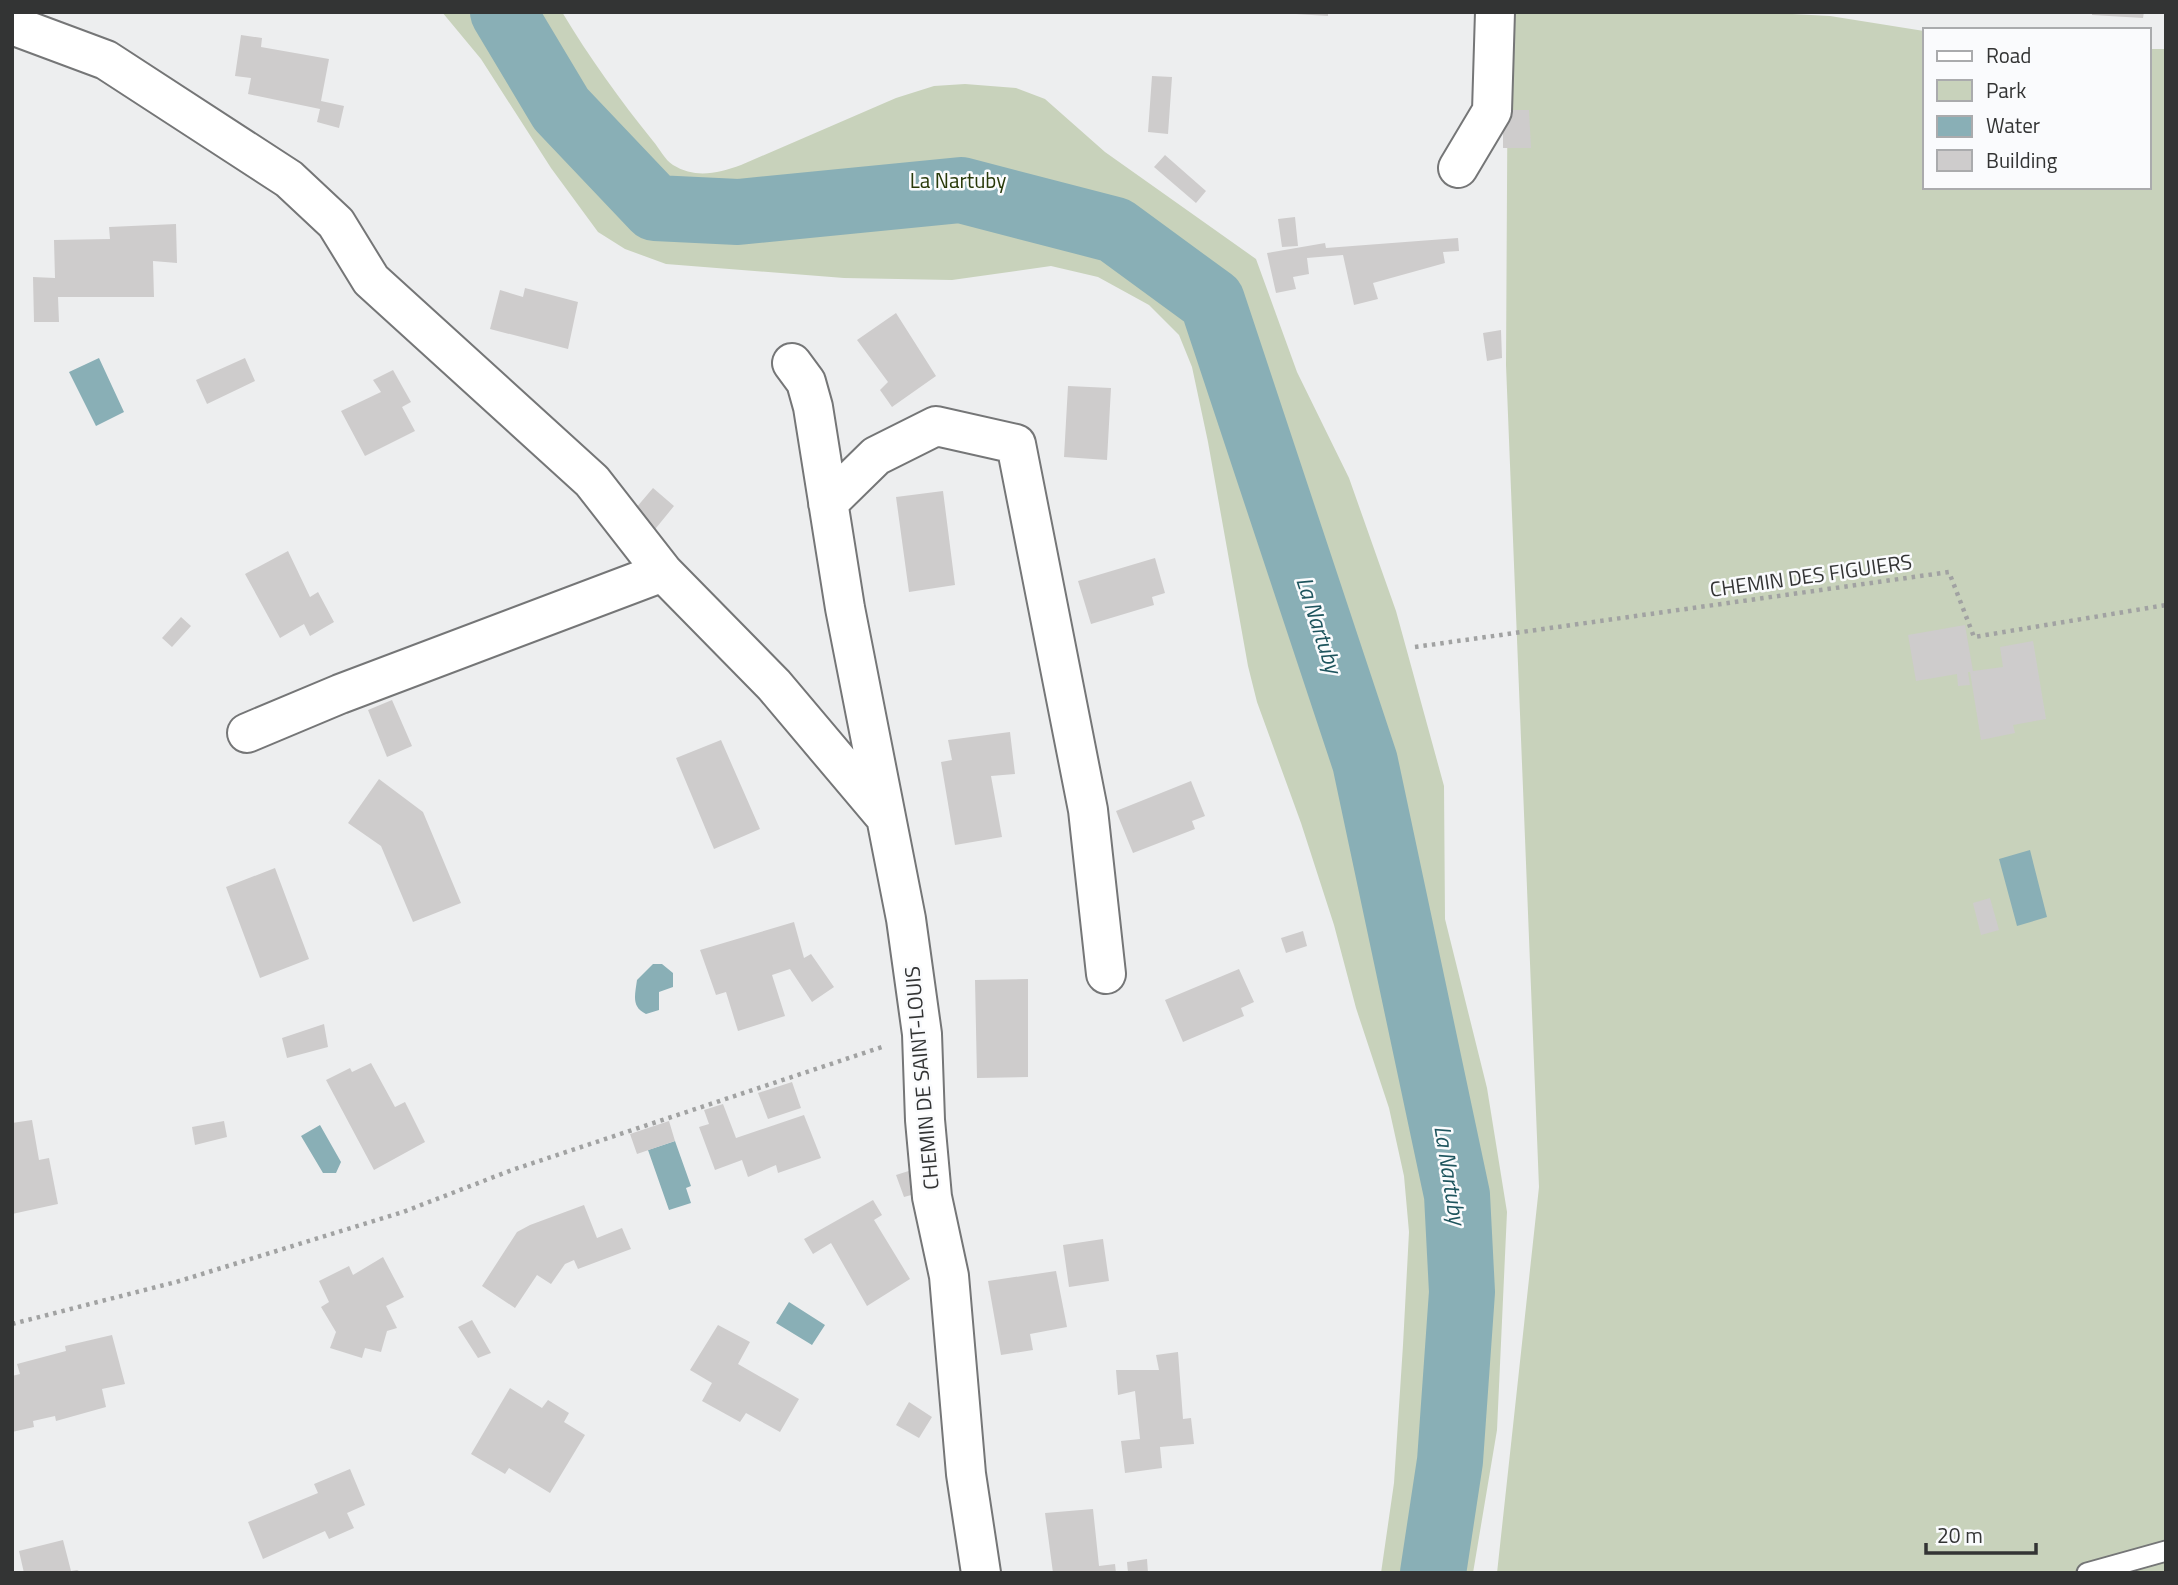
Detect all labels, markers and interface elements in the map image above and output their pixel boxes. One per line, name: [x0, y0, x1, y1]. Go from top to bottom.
legend: [1923, 28, 2150, 189]
text: Road: [1986, 39, 2031, 71]
text: Park: [1986, 74, 2026, 106]
text: Water: [1986, 109, 2040, 141]
text: Building: [1986, 144, 2058, 176]
park label: La Nartuby: [910, 164, 1006, 196]
street label: CHEMIN DES FIGUIERS: [1708, 545, 1914, 605]
water label: La Nartuby: [1287, 572, 1352, 680]
street label: CHEMIN DE SAINT-LOUIS: [895, 965, 947, 1191]
water label: La Nartuby: [1425, 1123, 1476, 1230]
scale bar: [1926, 1512, 2036, 1556]
text: 20 m: [1937, 1519, 1983, 1551]

